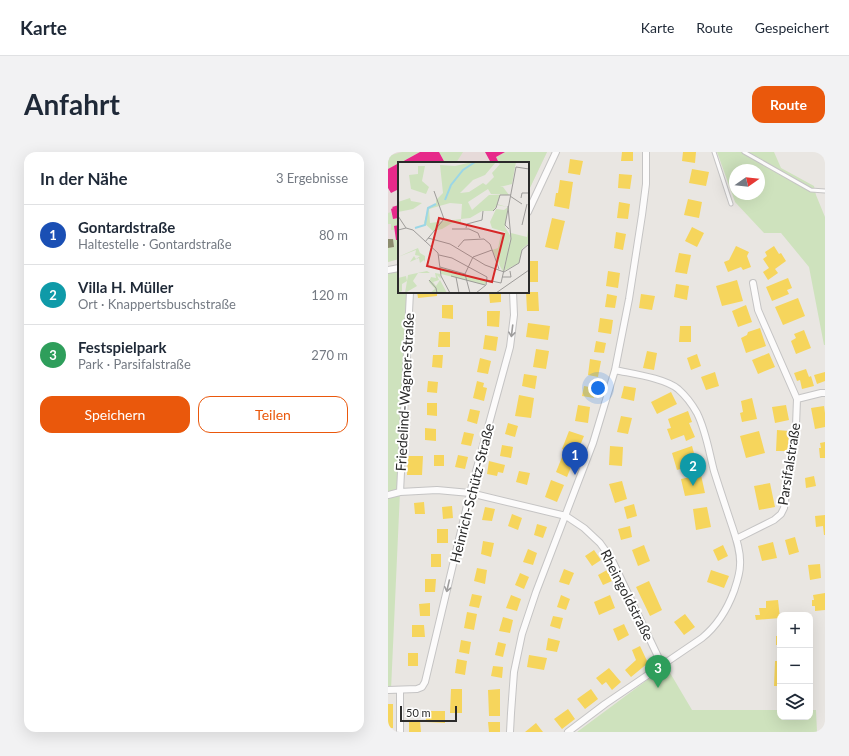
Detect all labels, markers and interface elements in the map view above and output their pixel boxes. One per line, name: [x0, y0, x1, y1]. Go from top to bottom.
text: Karte: [20, 16, 67, 39]
text: Karte: [641, 19, 674, 36]
text: Route: [696, 19, 733, 36]
text: Gespeichert: [755, 19, 829, 36]
button: Route: [752, 86, 825, 123]
text: Anfahrt: [24, 87, 120, 121]
inset map: [398, 162, 529, 293]
north arrow: [729, 164, 765, 200]
text: In der Nähe: [40, 168, 128, 189]
text: 3 Ergebnisse: [276, 170, 348, 186]
text: Gontardstraße: [78, 218, 175, 236]
text: 1: [49, 227, 57, 243]
text: 80 m: [319, 227, 348, 243]
text: Haltestelle · Gontardstraße: [78, 236, 232, 252]
text: Villa H. Müller: [78, 278, 173, 296]
text: 2: [49, 287, 57, 303]
text: 120 m: [311, 287, 348, 303]
text: Ort · Knappertsbuschstraße: [78, 296, 236, 312]
street label: Friedelind-Wagner-Straße: [392, 312, 417, 472]
one-way arrow: [508, 324, 516, 337]
text: Festspielpark: [78, 338, 166, 356]
text: 3: [49, 347, 57, 363]
text: 270 m: [311, 347, 348, 363]
text: Park · Parsifalstraße: [78, 356, 191, 372]
your location: [588, 378, 608, 398]
button: Speichern: [40, 396, 190, 433]
button: Teilen: [198, 396, 348, 433]
street label: Heinrich-Schütz-Straße: [446, 421, 497, 564]
street label: Parsifalstraße: [774, 421, 803, 506]
pin: 1: [562, 442, 588, 475]
pin: 2: [680, 453, 706, 486]
street label: Rheingoldstraße: [597, 546, 658, 643]
one-way arrow: [444, 579, 452, 592]
map controls: [777, 612, 813, 720]
button: +: [777, 612, 813, 648]
button: −: [777, 648, 813, 684]
pin: 3: [645, 655, 671, 688]
button: layers: [777, 684, 813, 720]
scale bar: [400, 704, 457, 723]
text: 50 m: [406, 706, 431, 719]

